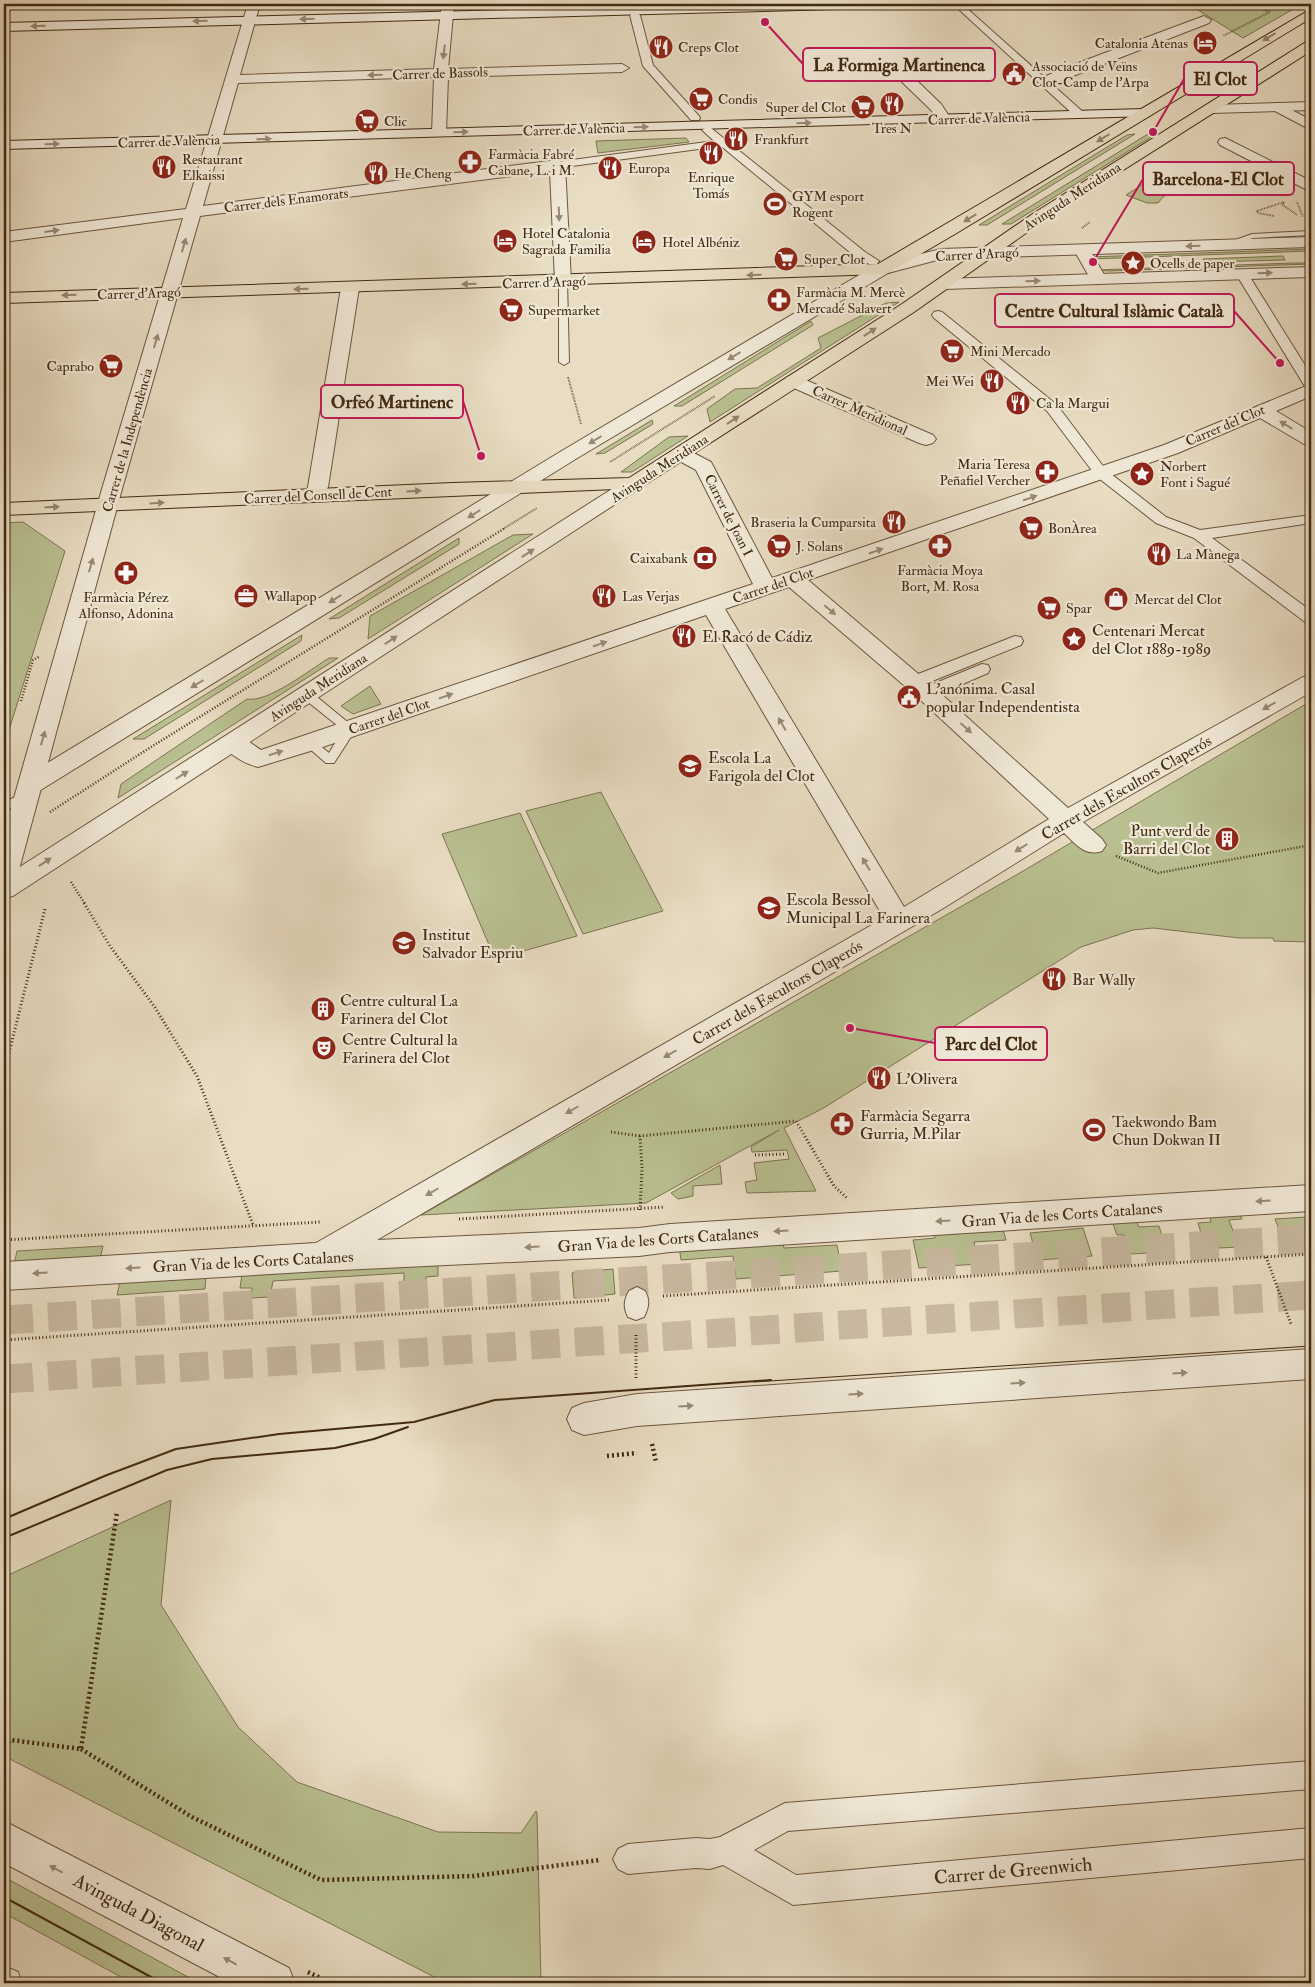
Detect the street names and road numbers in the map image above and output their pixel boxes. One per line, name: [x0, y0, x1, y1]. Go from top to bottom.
street label: Carrer de Bassols: [392, 63, 488, 84]
street label: Carrer de València: [928, 108, 1031, 129]
street label: Carrer de València: [523, 119, 626, 140]
street label: Carrer de València: [118, 131, 221, 152]
street label: Avinguda Meridiana: [1020, 158, 1124, 235]
street label: Carrer dels Enamorats: [223, 184, 350, 217]
street label: Carrer d'Aragó: [935, 244, 1020, 265]
street label: Carrer d'Aragó: [502, 273, 586, 292]
street label: Carrer d'Aragó: [97, 284, 181, 303]
street label: Carrer de la Independència: [99, 366, 157, 514]
street label: Carrer Meridional: [810, 382, 910, 439]
street label: Carrer del Clot: [1183, 401, 1268, 450]
street label: Avinguda Meridiana: [607, 430, 711, 507]
street label: Carrer de Joan I: [701, 471, 757, 559]
street label: Carrer del Consell de Cent: [244, 483, 393, 508]
street label: Carrer del Clot: [730, 564, 816, 607]
street label: Avinguda Meridiana: [266, 649, 370, 726]
street label: Carrer del Clot: [346, 695, 432, 738]
street label: Carrer dels Escultors Claperós: [1038, 731, 1216, 846]
street label: Carrer dels Escultors Claperós: [689, 936, 867, 1051]
street label: Gran Via de les Corts Catalanes: [961, 1198, 1163, 1232]
street label: Gran Via de les Corts Catalanes: [557, 1223, 759, 1257]
street label: Gran Via de les Corts Catalanes: [152, 1247, 354, 1277]
street label: Carrer de Greenwich: [933, 1852, 1093, 1890]
street label: Avinguda Diagonal: [68, 1868, 208, 1957]

